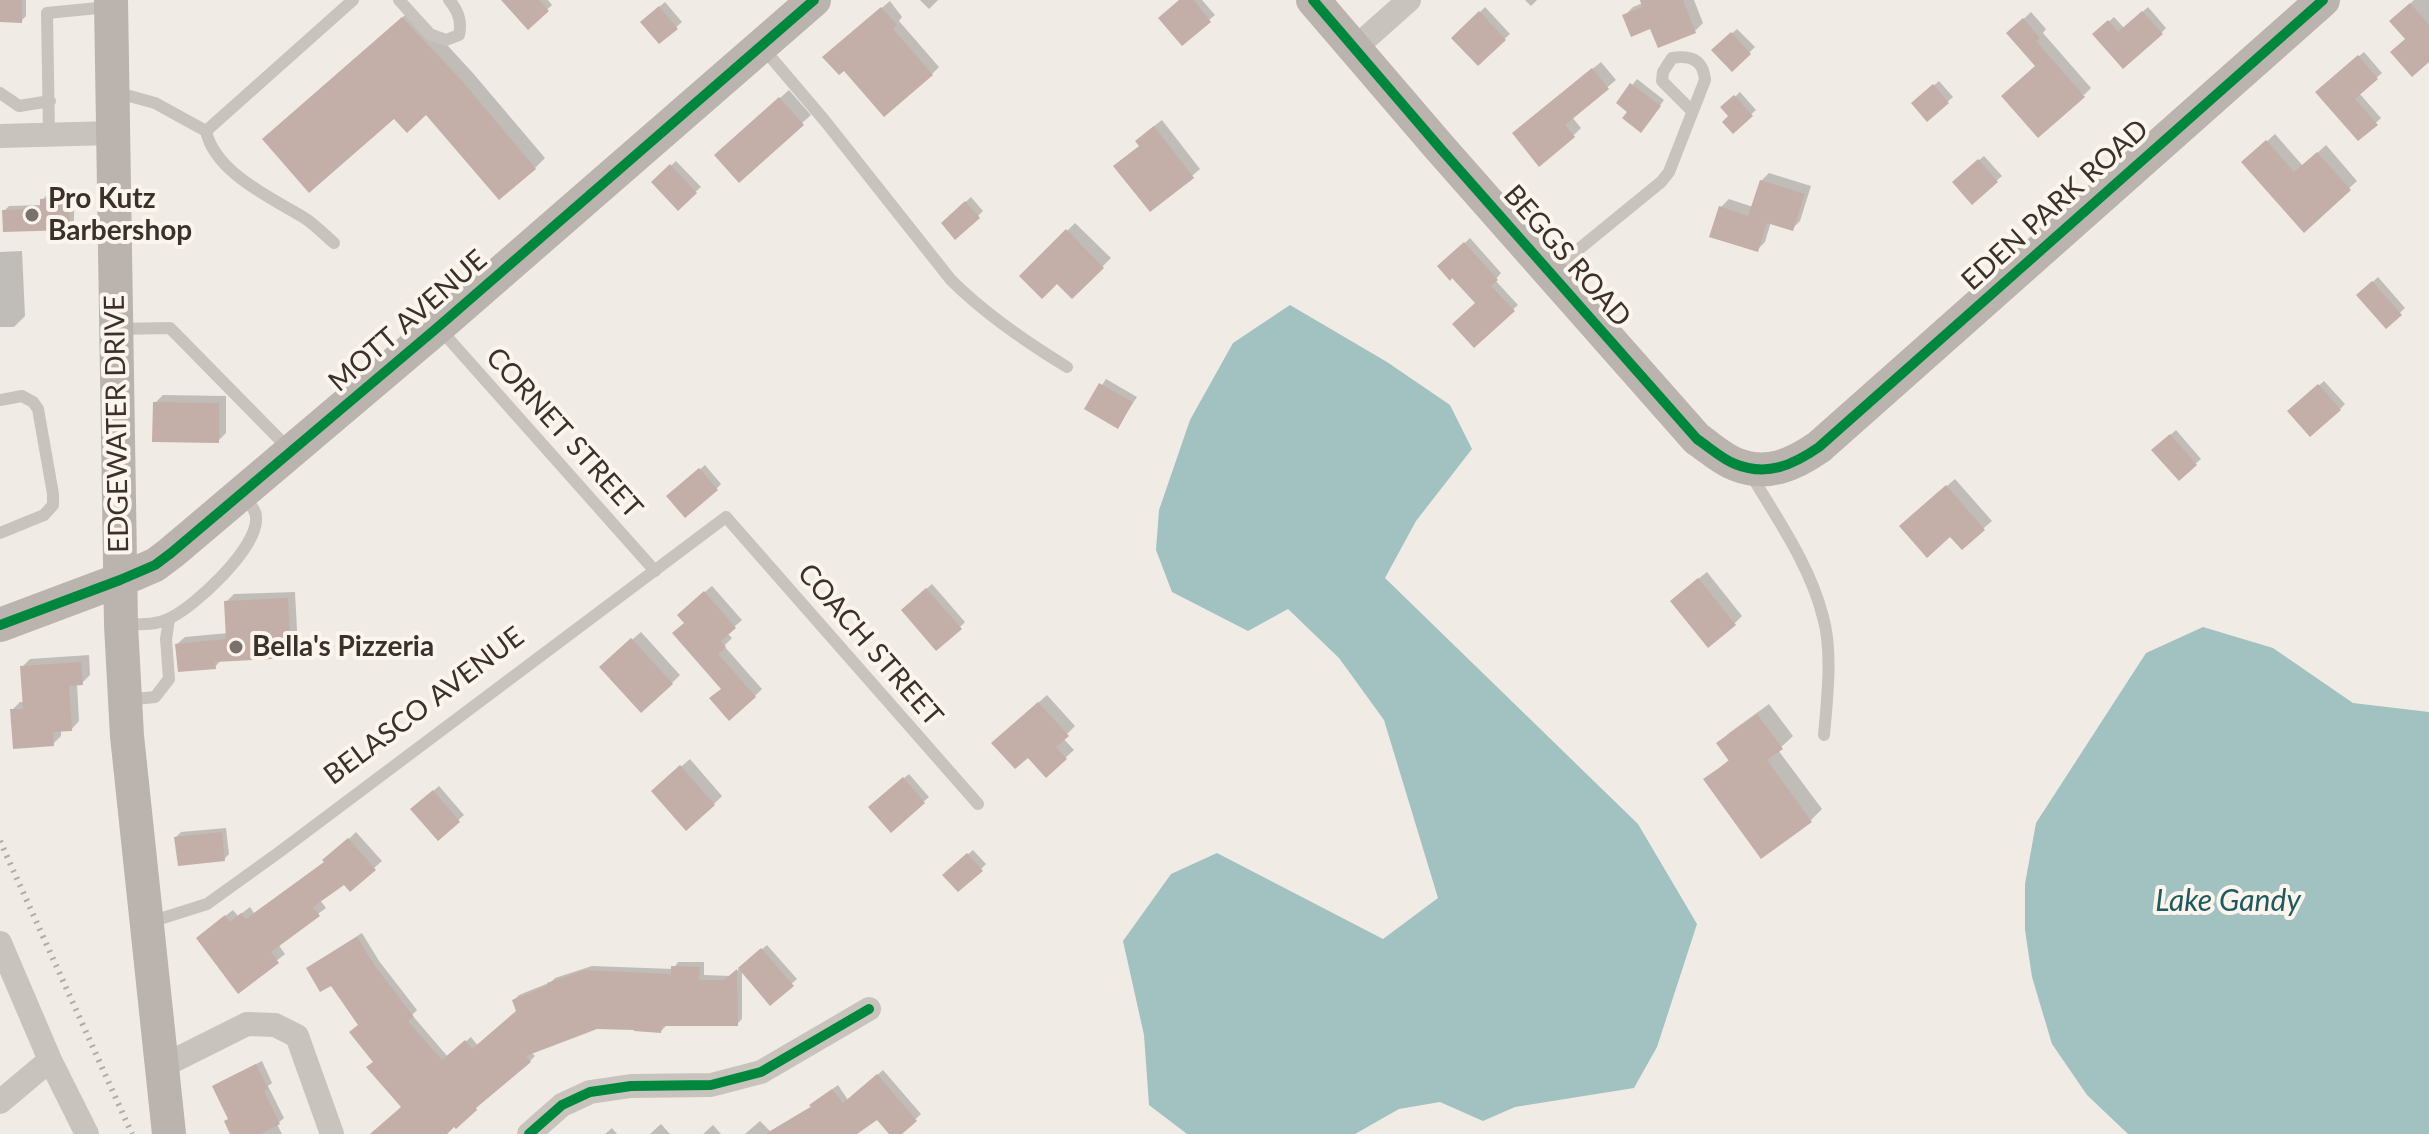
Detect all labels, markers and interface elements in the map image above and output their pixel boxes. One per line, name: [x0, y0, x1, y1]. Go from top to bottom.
street label: EDEN PARK ROAD: [1955, 112, 2155, 298]
street label: BEGGS ROAD: [1496, 178, 1638, 334]
place label: Pro Kutz Barbershop: [48, 182, 192, 248]
marker: Pro Kutz Barbershop: [23, 206, 41, 224]
street label: MOTT AVENUE: [322, 243, 494, 399]
street label: EDGEWATER DRIVE: [98, 295, 136, 553]
street label: CORNET STREET: [479, 341, 649, 525]
street label: COACH STREET: [790, 557, 950, 733]
street label: BELASCO AVENUE: [317, 620, 531, 792]
place label: Bella's Pizzeria: [252, 630, 434, 664]
marker: Bella's Pizzeria: [227, 638, 245, 656]
water label: Lake Gandy: [2155, 883, 2301, 919]

